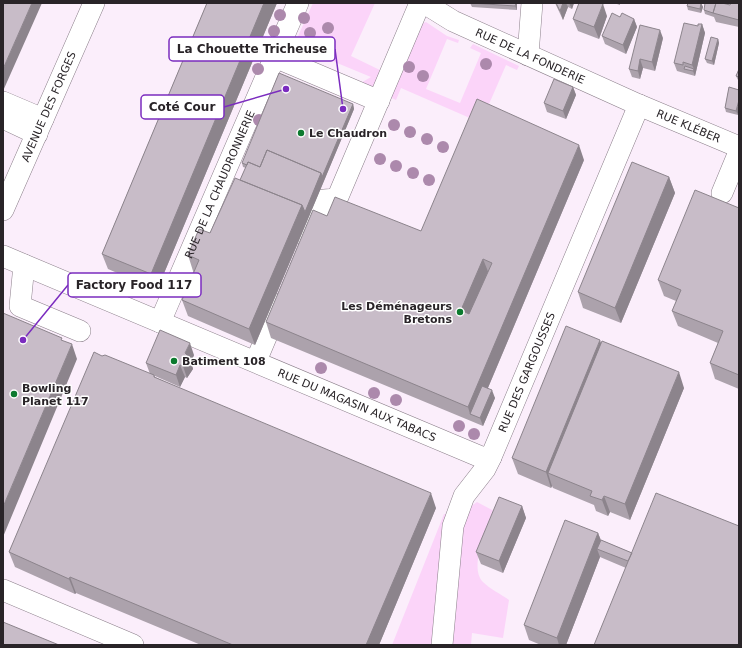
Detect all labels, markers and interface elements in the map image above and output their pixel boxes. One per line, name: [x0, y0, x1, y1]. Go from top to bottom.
street label: RUE DE LA FONDERIE: [473, 26, 587, 87]
callout: La Chouette Tricheuse: [169, 37, 335, 61]
text: La Chouette Tricheuse: [177, 42, 327, 56]
street label: AVENUE DES FORGES: [19, 50, 79, 164]
callout: Coté Cour: [141, 95, 224, 119]
text: Coté Cour: [149, 100, 215, 114]
street label: RUE KLÉBER: [654, 107, 723, 146]
street label: RUE DE LA CHAUDRONNERIE: [182, 108, 258, 261]
place label: Le Chaudron: [309, 127, 387, 140]
marker: Le Chaudron: [296, 128, 306, 138]
callout: Factory Food 117: [68, 273, 201, 297]
text: Factory Food 117: [76, 278, 192, 292]
place label: Les Déménageurs Bretons: [341, 300, 452, 326]
marker: Les Déménageurs Bretons: [455, 307, 465, 317]
street label: RUE DES GARGOUSSES: [496, 310, 558, 434]
place label: Batiment 108: [182, 355, 266, 368]
marker: Batiment 108: [169, 356, 179, 366]
street label: RUE DU MAGASIN AUX TABACS: [276, 366, 438, 444]
place label: Bowling Planet 117: [22, 382, 89, 408]
marker: Bowling Planet 117: [9, 389, 19, 399]

